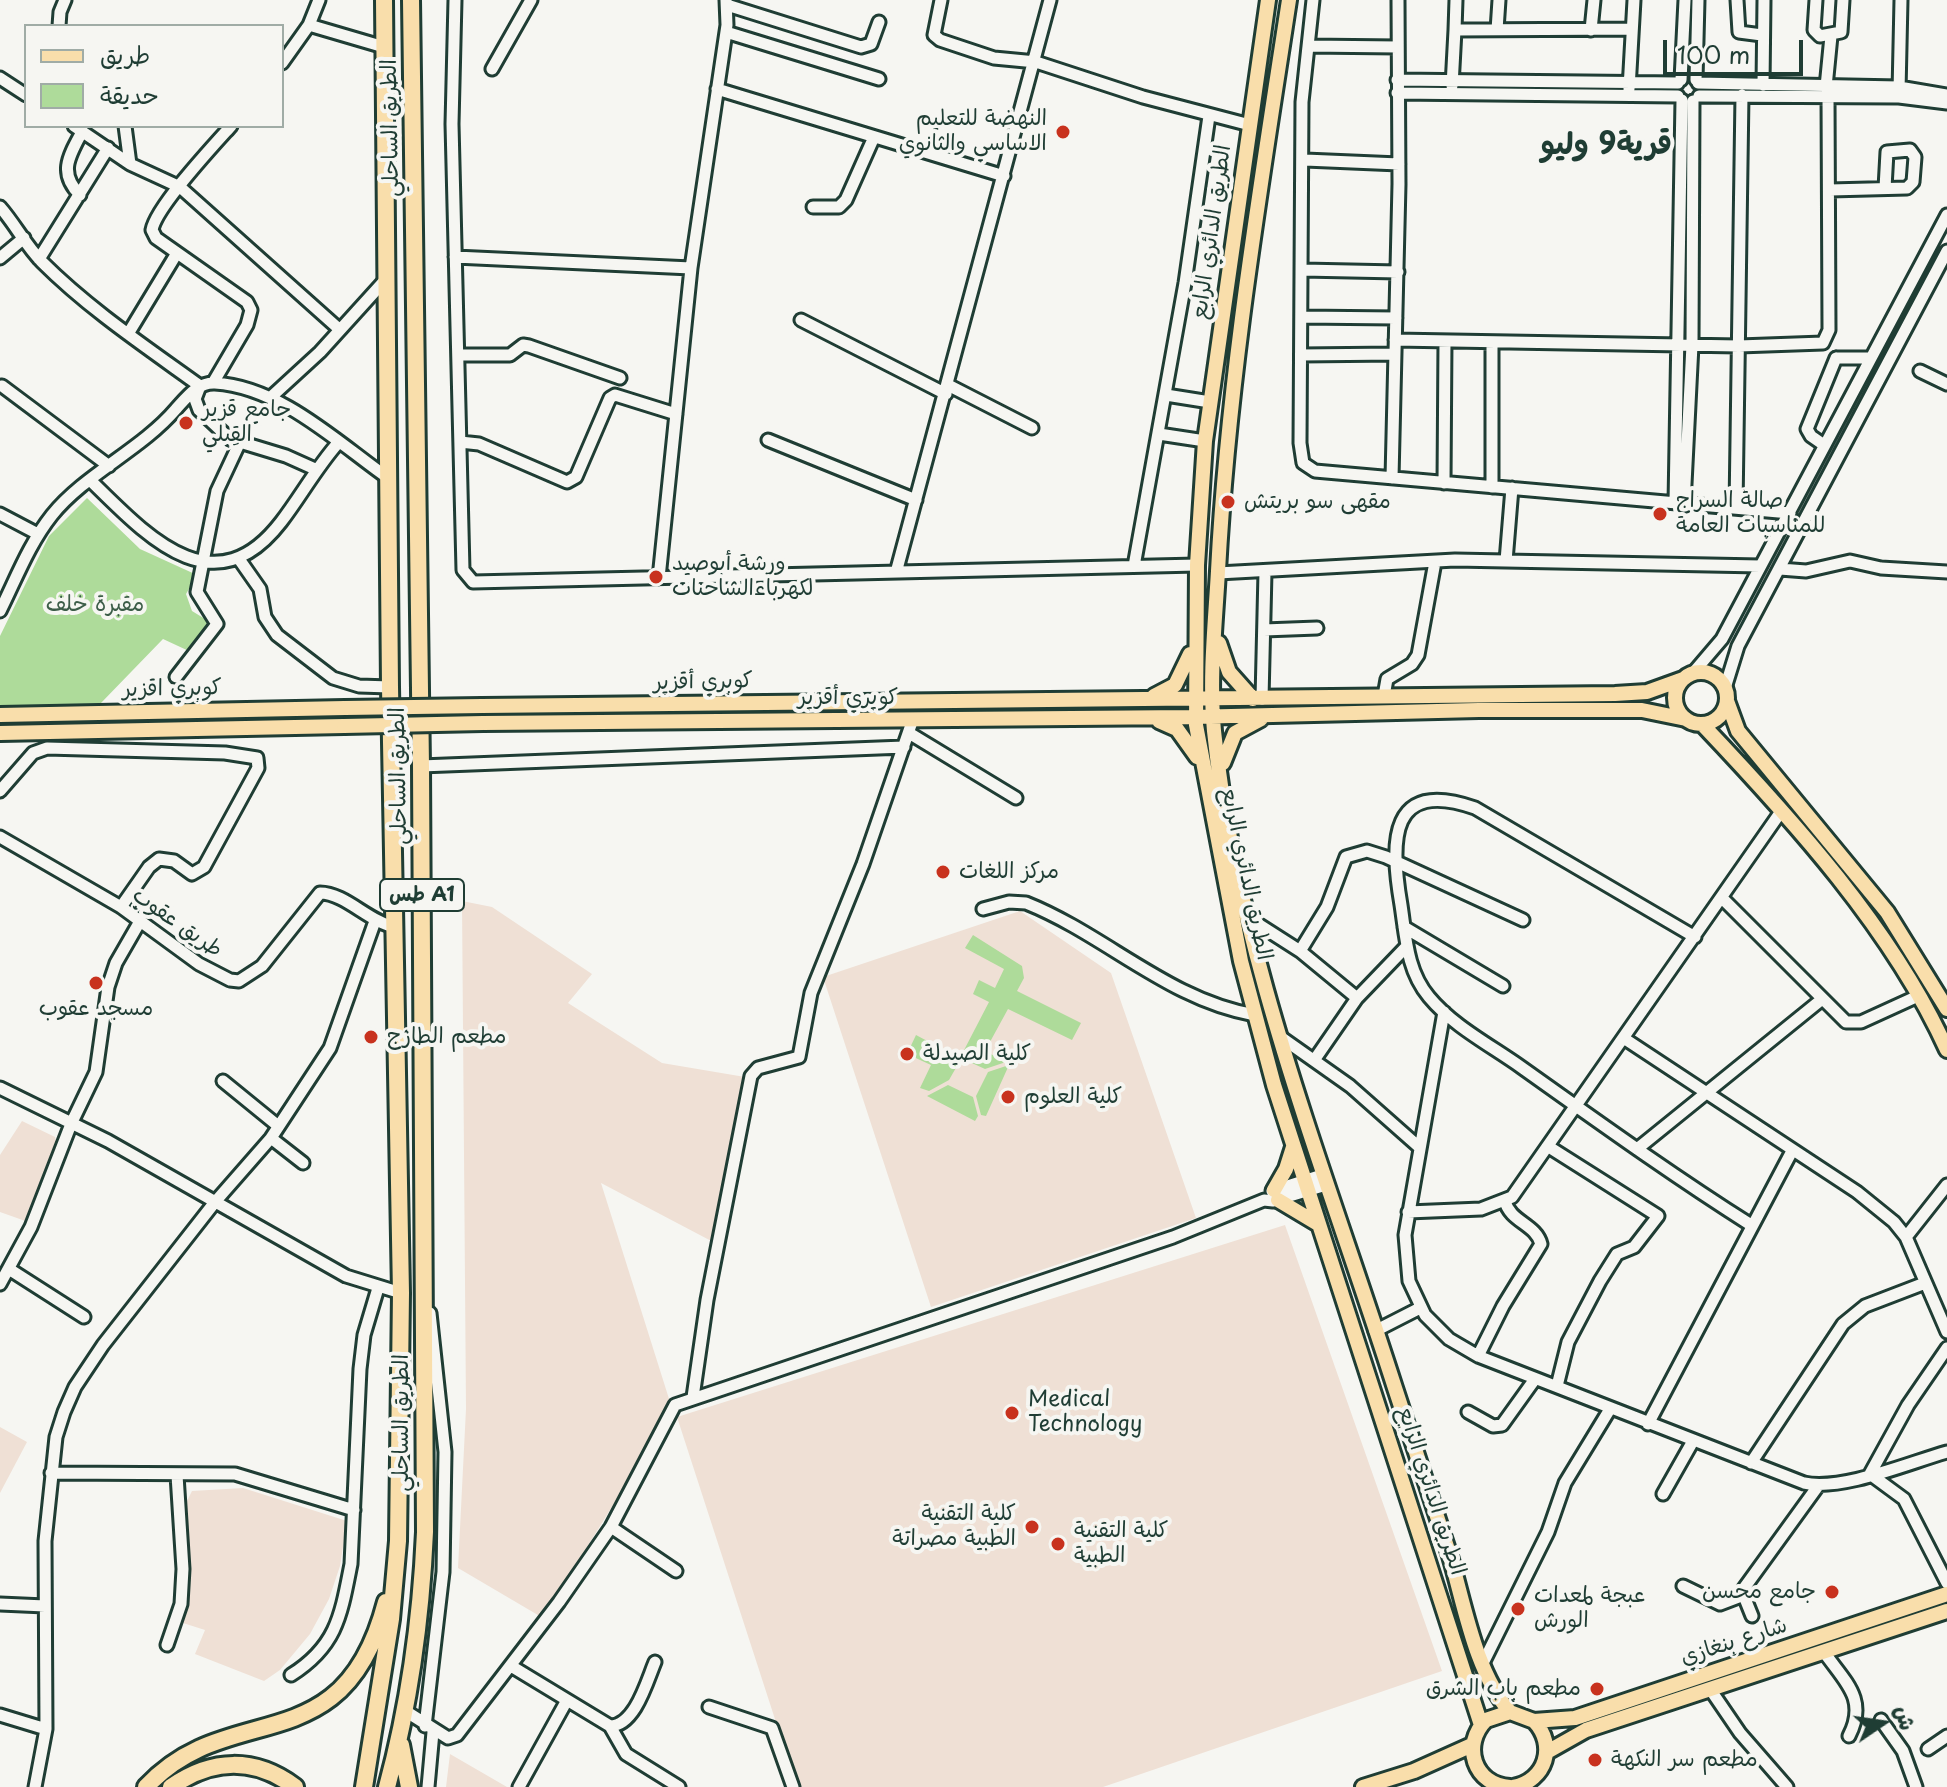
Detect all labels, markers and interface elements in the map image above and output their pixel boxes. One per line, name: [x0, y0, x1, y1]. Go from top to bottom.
legend: [24, 24, 284, 128]
scale bar: [1667, 24, 1807, 74]
text: طريق: [100, 36, 150, 72]
text: 100 m: [1677, 36, 1750, 72]
street label: الطريق الساحلي: [377, 59, 405, 197]
text: حديقة: [100, 76, 159, 112]
place label: النهضة للتعليم الاساسي والثانوي: [899, 106, 1047, 158]
marker: النهضة للتعليم الاساسي والثانوي: [1054, 123, 1072, 141]
district label: قرية9 وليو: [1540, 128, 1672, 164]
street label: الطريق الدائري الرابع: [1187, 143, 1237, 321]
place label: جامع قزير القِبلي: [202, 397, 291, 448]
marker: جامع قزير القِبلي: [177, 414, 195, 432]
place label: صالة السراج للمناسبات العامة: [1676, 488, 1825, 540]
place label: مقهى سو بريتش: [1244, 489, 1391, 515]
marker: مقهى سو بريتش: [1219, 493, 1237, 511]
marker: صالة السراج للمناسبات العامة: [1651, 505, 1669, 523]
place label: ورشة أبوصيد لكهرباءالشاحنات: [672, 551, 814, 602]
marker: ورشة أبوصيد لكهرباءالشاحنات: [647, 568, 665, 586]
park label: مقبرة خلف: [46, 592, 144, 618]
street label: كوبري أقزير: [653, 668, 753, 696]
street label: كوبري اقزير: [122, 675, 222, 703]
street label: كويري أقزير: [798, 685, 898, 711]
street label: الطريق الساحلي: [385, 707, 413, 845]
street label: الطريق الدائري الرابع: [1215, 785, 1277, 963]
place label: مركز اللغات: [959, 859, 1059, 885]
marker: مركز اللغات: [934, 863, 952, 881]
road number: طس A1: [380, 879, 464, 911]
street label: طريق عقوب: [127, 882, 227, 964]
marker: مسجد عقوب: [87, 974, 105, 992]
place label: مسجد عقوب: [39, 996, 153, 1022]
place label: مطعم الطازج: [387, 1024, 506, 1050]
marker: مطعم الطازج: [362, 1028, 380, 1046]
place label: كلية الصيدلة: [923, 1041, 1031, 1067]
marker: كلية الصيدلة: [898, 1045, 916, 1063]
place label: كلية العلوم: [1024, 1084, 1122, 1110]
marker: كلية العلوم: [999, 1088, 1017, 1106]
street label: الطريق الساحلي: [389, 1354, 415, 1492]
place label: Medical Technology: [1028, 1387, 1142, 1438]
street label: الطريق الدائري الرابع: [1391, 1403, 1471, 1579]
marker: Medical Technology: [1003, 1404, 1021, 1422]
place label: كلية التقنية الطبية مصراتة: [892, 1501, 1016, 1552]
marker: كلية التقنية الطبية مصراتة: [1023, 1518, 1041, 1536]
place label: كلية التقنية الطبية: [1074, 1518, 1168, 1570]
marker: كلية التقنية الطبية: [1049, 1535, 1067, 1553]
place label: جامع محسن: [1702, 1579, 1816, 1605]
place label: عبجة لمعدات الورش: [1534, 1583, 1645, 1634]
marker: جامع محسن: [1823, 1583, 1841, 1601]
marker: عبجة لمعدات الورش: [1509, 1600, 1527, 1618]
street label: شارع بنغازي: [1677, 1612, 1791, 1672]
place label: مطعم باب الشرق: [1426, 1676, 1581, 1702]
marker: مطعم باب الشرق: [1588, 1680, 1606, 1698]
north arrow: [1843, 1683, 1923, 1763]
text: ش: [1888, 1702, 1926, 1733]
place label: مطعم سر النكهة: [1611, 1747, 1758, 1773]
marker: مطعم سر النكهة: [1586, 1751, 1604, 1769]

